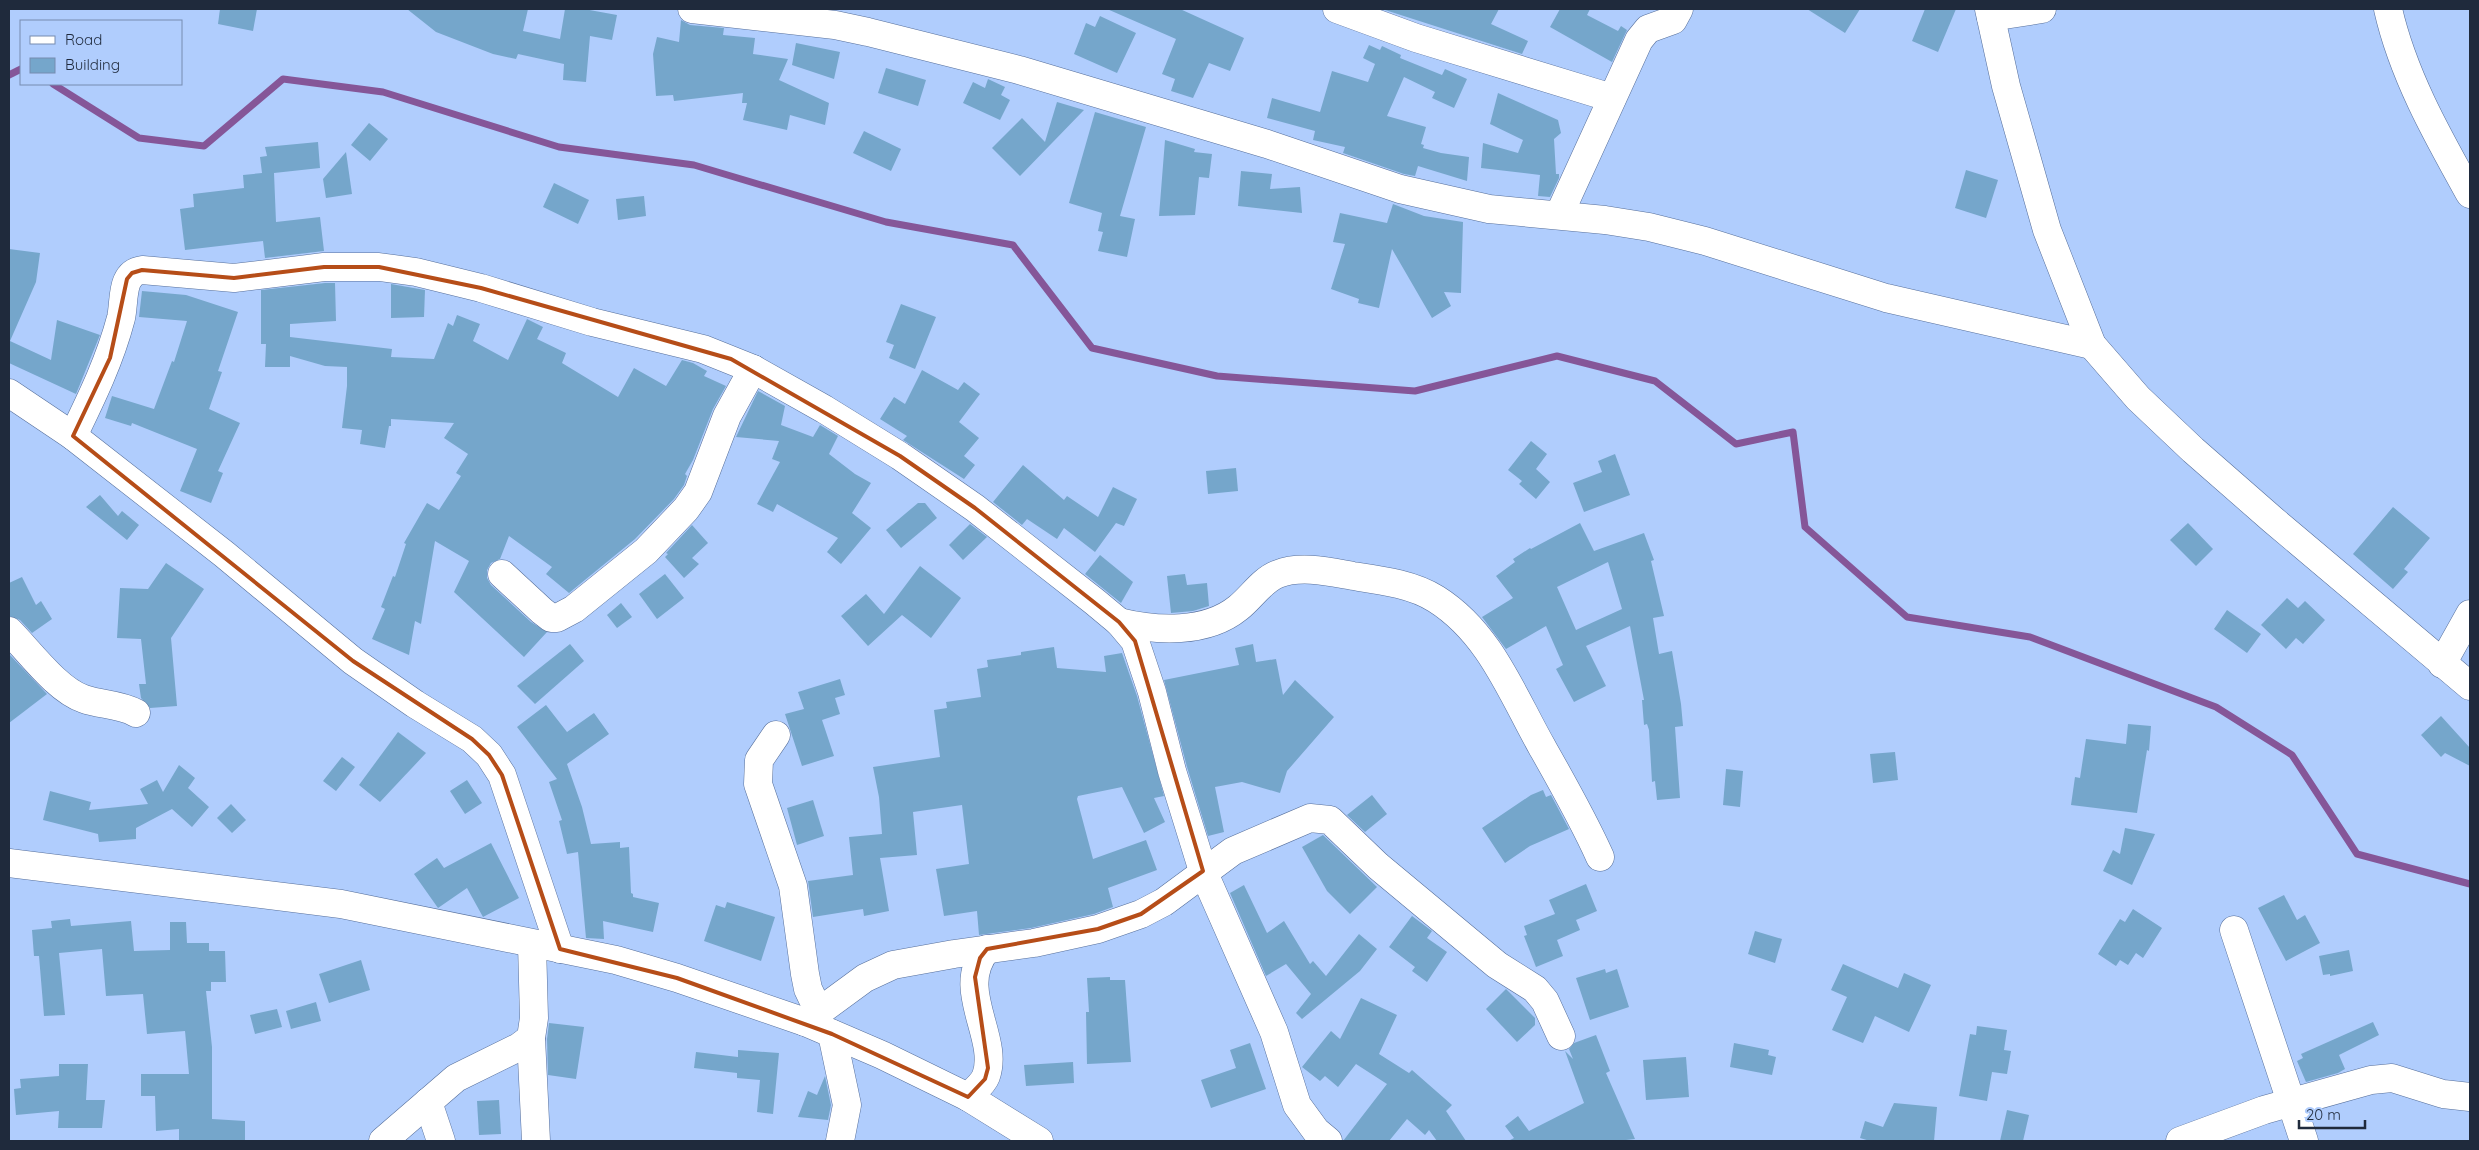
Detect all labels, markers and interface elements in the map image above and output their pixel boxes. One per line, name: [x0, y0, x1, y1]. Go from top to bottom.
legend: [20, 20, 182, 85]
text: Road: [65, 30, 102, 49]
text: Building: [65, 55, 120, 74]
scale bar: [2299, 1098, 2365, 1130]
text: 20 m: [2306, 1105, 2341, 1124]

